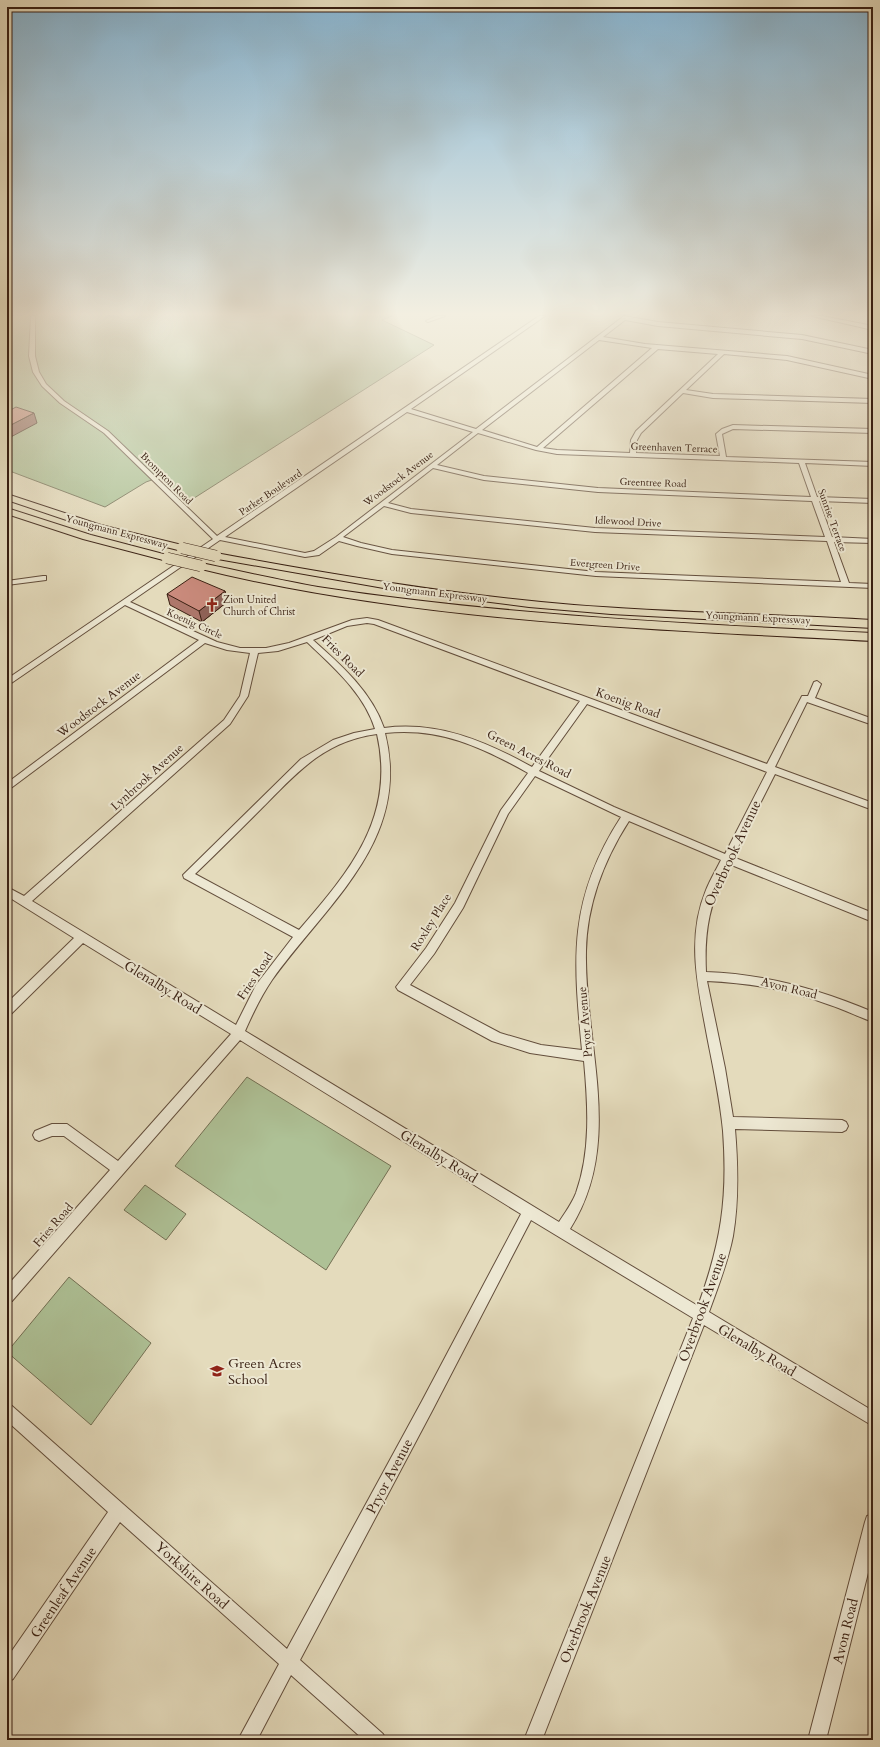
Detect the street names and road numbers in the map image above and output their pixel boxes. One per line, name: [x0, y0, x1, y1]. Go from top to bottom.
street label: Greenhaven Terrace: [630, 439, 718, 457]
street label: Woodstock Avenue: [360, 448, 437, 510]
street label: Brompton Road: [137, 450, 196, 508]
street label: Parker Boulevard: [236, 466, 305, 519]
street label: Greentree Road: [619, 475, 687, 491]
street label: Sunrise Terrace: [814, 487, 850, 554]
street label: Youngmann Expressway: [64, 512, 170, 553]
street label: Idlewood Drive: [594, 513, 662, 531]
street label: Evergreen Drive: [569, 556, 641, 574]
street label: Youngmann Expressway: [382, 580, 489, 606]
street label: Koenig Circle: [164, 605, 225, 643]
street label: Youngmann Expressway: [705, 608, 812, 628]
street label: Fries Road: [318, 631, 368, 681]
street label: Woodstock Avenue: [53, 667, 144, 741]
street label: Koenig Road: [594, 684, 663, 722]
street label: Green Acres Road: [484, 726, 574, 782]
street label: Lynbrook Avenue: [107, 740, 187, 814]
street label: Overbrook Avenue: [700, 797, 765, 909]
street label: Roxley Place: [407, 890, 455, 954]
street label: Fries Road: [233, 949, 277, 1003]
street label: Glenalby Road: [120, 956, 206, 1019]
street label: Avon Road: [759, 973, 819, 1003]
street label: Pryor Avenue: [574, 986, 596, 1058]
street label: Glenalby Road: [396, 1125, 482, 1188]
street label: Fries Road: [29, 1199, 77, 1250]
street label: Overbrook Avenue: [674, 1250, 731, 1364]
street label: Glenalby Road: [714, 1320, 800, 1382]
street label: Pryor Avenue: [362, 1435, 417, 1517]
street label: Yorkshire Road: [151, 1537, 233, 1614]
street label: Greenleaf Avenue: [26, 1543, 101, 1642]
street label: Overbrook Avenue: [555, 1552, 616, 1666]
street label: Avon Road: [828, 1596, 863, 1666]

